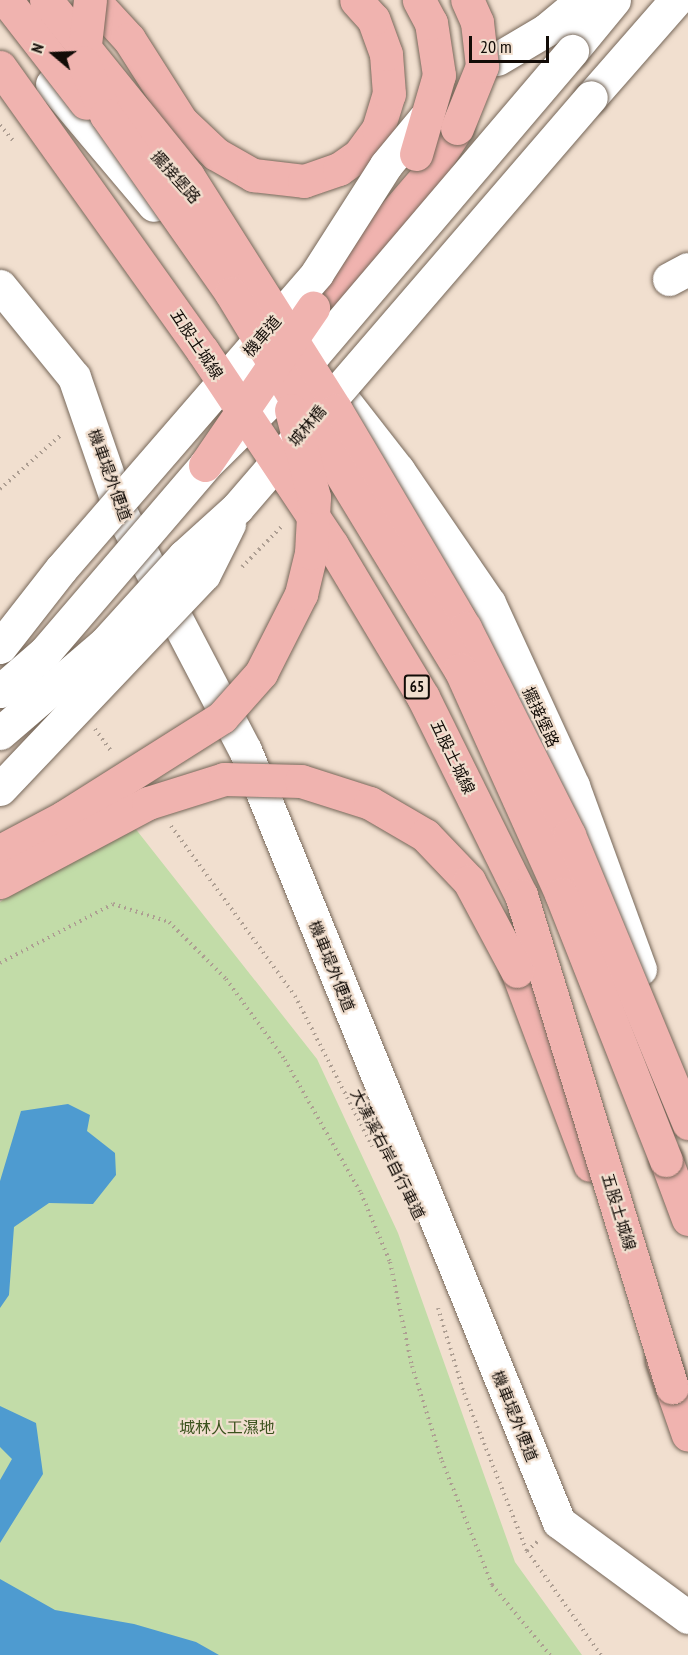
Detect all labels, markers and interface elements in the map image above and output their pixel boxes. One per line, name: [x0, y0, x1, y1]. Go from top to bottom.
north arrow: [24, 24, 84, 84]
scale bar: [472, 24, 552, 62]
text: 20 m: [480, 35, 512, 58]
text: N: [26, 41, 48, 55]
street label: 擺接堡路: [147, 147, 205, 207]
street label: 五股土城線: [167, 305, 227, 383]
street label: 機車道: [239, 312, 285, 360]
street label: 城林橋: [284, 402, 330, 450]
street label: 機車堤外便道: [85, 427, 135, 523]
road number: 65: [404, 675, 430, 699]
street label: 擺接堡路: [519, 684, 563, 750]
street label: 五股土城線: [427, 717, 479, 797]
street label: 機車堤外便道: [305, 918, 359, 1014]
street label: 大漢溪右岸自行車道: [347, 1085, 429, 1223]
street label: 五股土城線: [598, 1171, 640, 1253]
street label: 機車堤外便道: [488, 1368, 542, 1464]
park label: 城林人工濕地: [179, 1417, 275, 1437]

